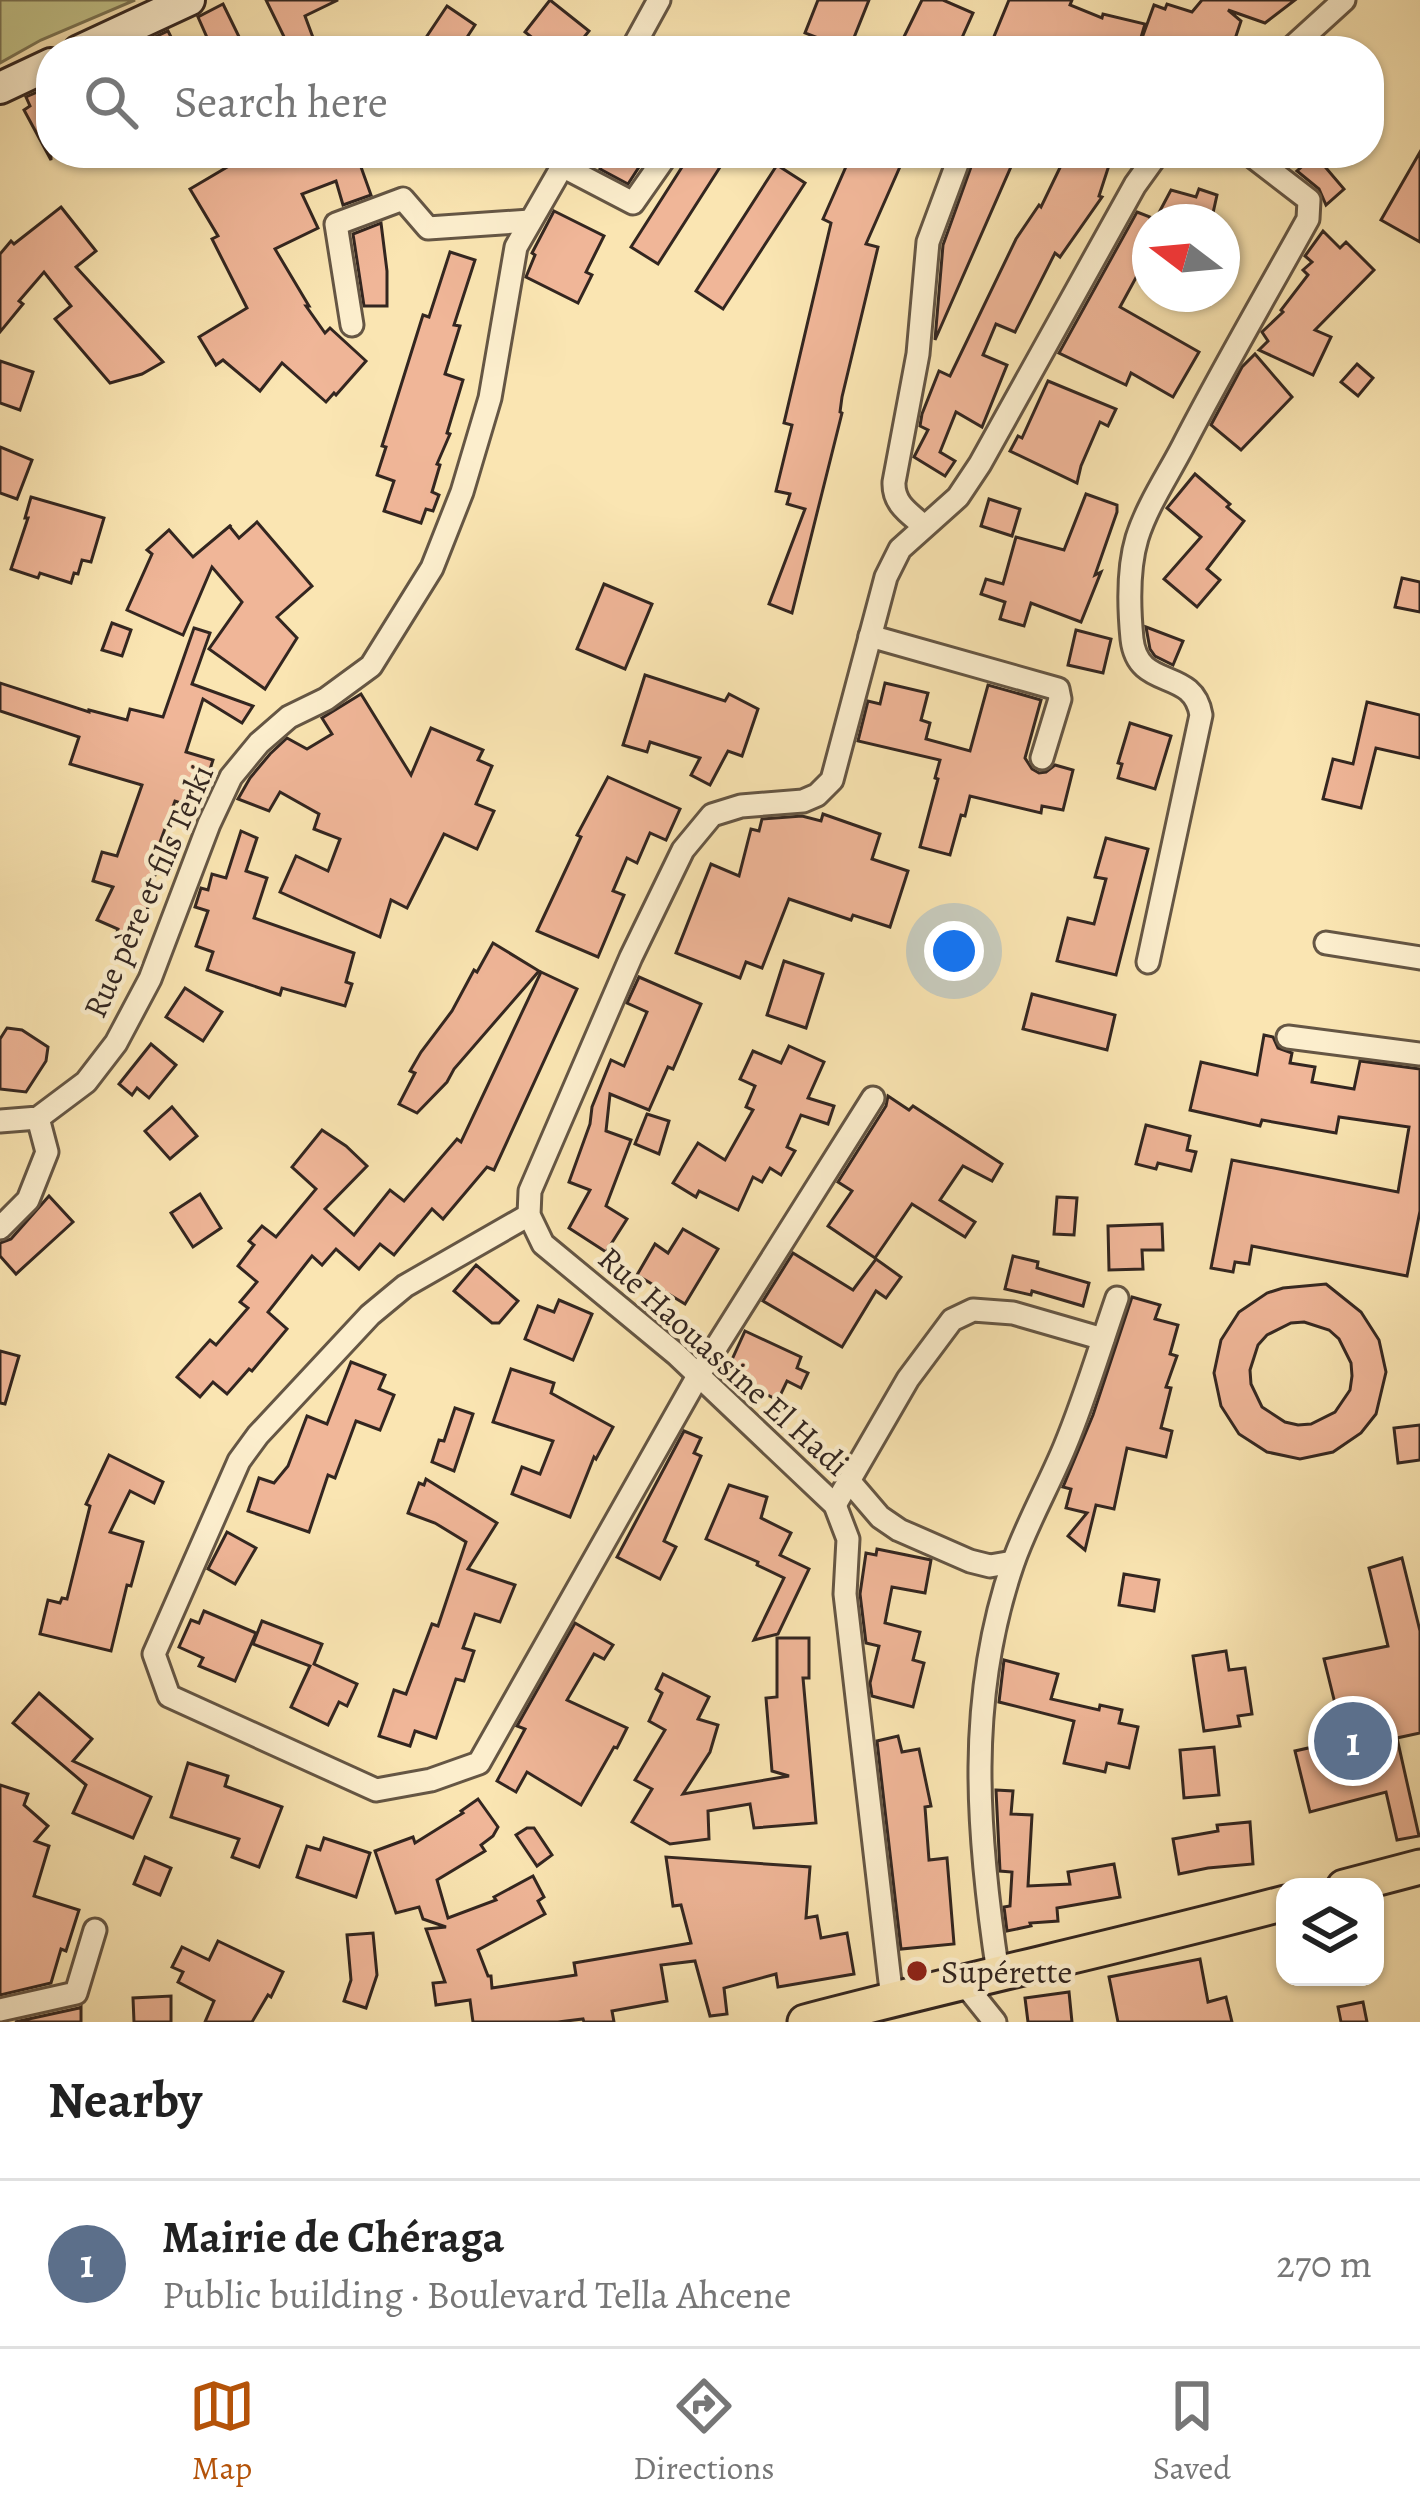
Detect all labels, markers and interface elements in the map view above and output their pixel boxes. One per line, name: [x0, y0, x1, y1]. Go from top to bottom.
search box: [36, 36, 1384, 168]
icon: search: [78, 69, 144, 135]
text: Search here: [174, 71, 388, 133]
north arrow: [1132, 204, 1240, 312]
street label: Rue père et fils Terki: [72, 757, 224, 1025]
your location: [924, 921, 984, 981]
street label: Rue Haouassine El Hadi: [589, 1236, 859, 1486]
pin: 1: [1314, 1696, 1392, 1786]
map controls: [1276, 1878, 1384, 1986]
button: layers: [1276, 1878, 1384, 1986]
place label: Supérette: [941, 1949, 1072, 1994]
marker: Supérette: [904, 1958, 930, 1984]
text: Nearby: [48, 2065, 202, 2135]
text: Mairie de Chéraga: [162, 2206, 504, 2268]
text: 1: [80, 2237, 94, 2290]
text: 270 m: [1276, 2237, 1372, 2290]
text: Public building · Boulevard Tella Ahcene: [162, 2268, 792, 2321]
tab: Map: [189, 2373, 255, 2490]
tab: Directions: [633, 2373, 775, 2490]
tab: Saved: [1153, 2373, 1231, 2490]

